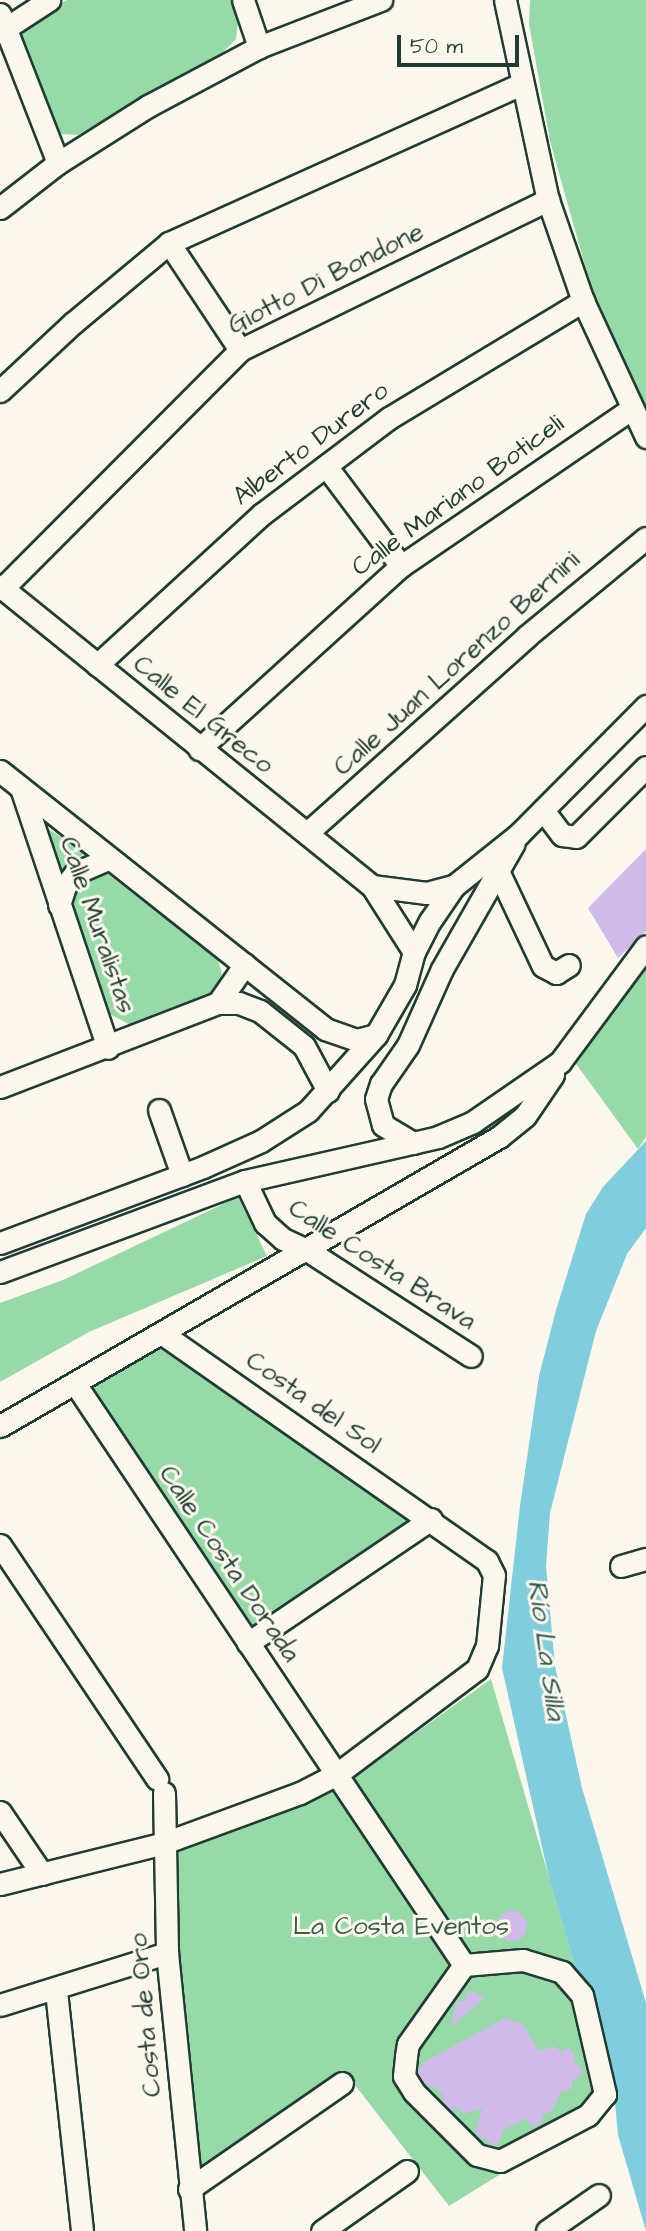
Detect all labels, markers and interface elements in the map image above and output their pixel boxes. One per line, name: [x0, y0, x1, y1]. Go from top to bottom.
scale bar: [401, 21, 524, 65]
text: 50 m: [410, 32, 463, 61]
street label: Giotto Di Bondone: [223, 216, 429, 342]
street label: Alberto Durero: [227, 375, 395, 513]
street label: Calle Mariano Boticeli: [346, 409, 570, 583]
street label: Calle Juan Lorenzo Bernini: [327, 545, 587, 783]
street label: Calle El Greco: [126, 649, 280, 781]
street label: Calle Muralistas: [52, 833, 142, 1017]
street label: Calle Costa Brava: [282, 1193, 482, 1337]
street label: Costa del Sol: [240, 1345, 386, 1461]
street label: Calle Costa Dorada: [152, 1460, 306, 1668]
water label: Río La Silla: [520, 1578, 572, 1722]
park label: La Costa Eventos: [293, 1911, 509, 1943]
street label: Costa de Oro: [123, 1932, 169, 2098]

